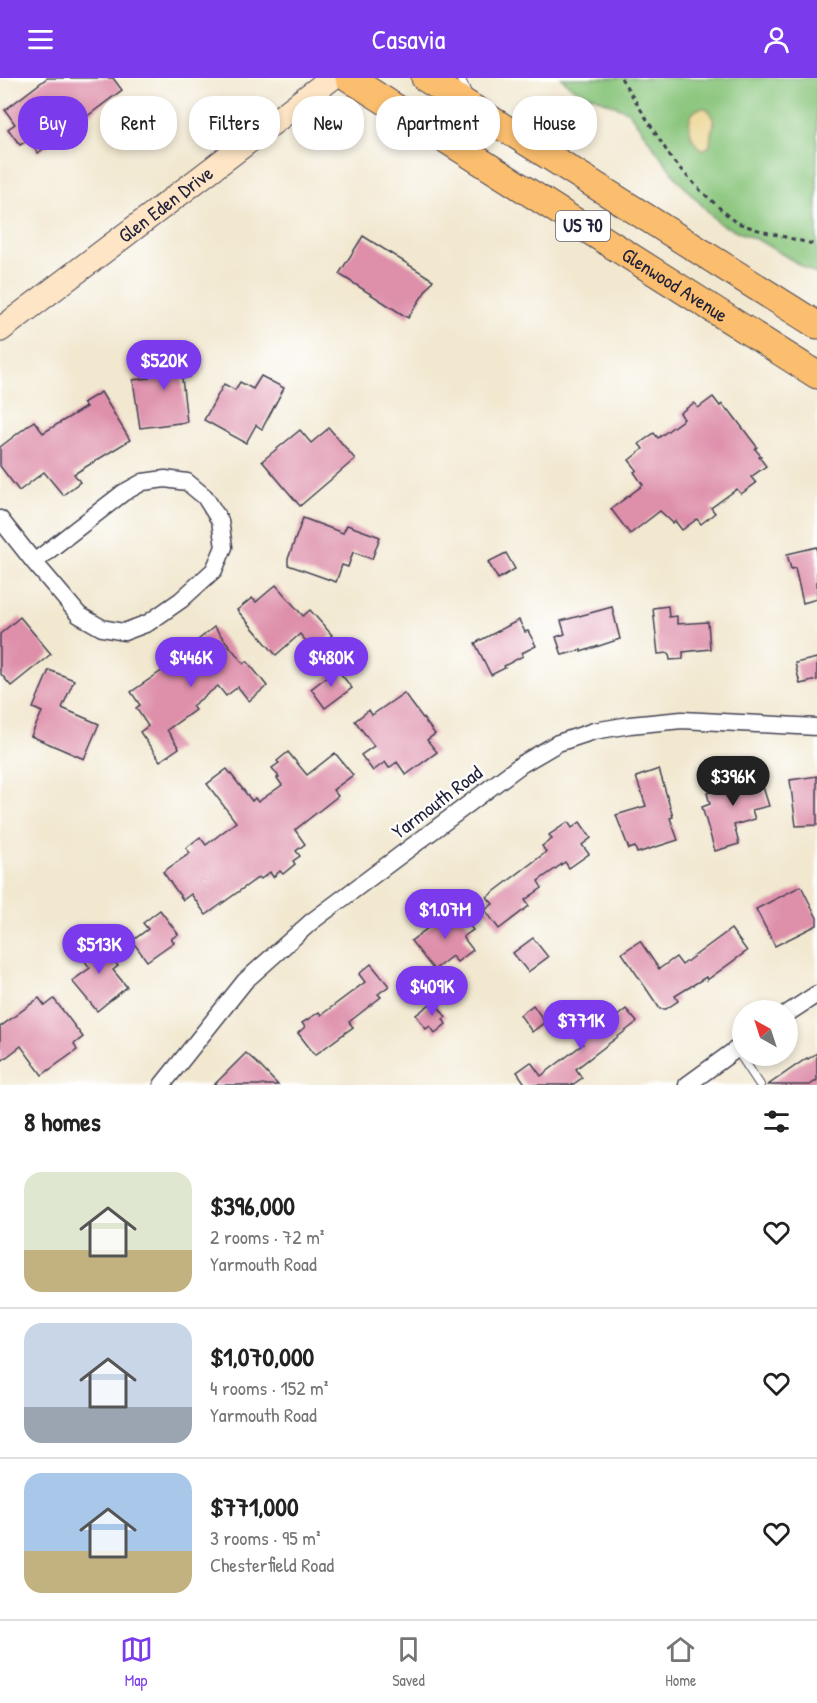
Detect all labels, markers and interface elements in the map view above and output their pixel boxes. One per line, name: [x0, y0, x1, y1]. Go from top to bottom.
text: Casavia: [372, 21, 445, 57]
icon: menu: [24, 23, 57, 56]
icon: person: [760, 23, 793, 56]
chip: Buy: [18, 96, 88, 150]
chip: Rent: [100, 96, 177, 150]
chip: Filters: [189, 96, 280, 150]
chip: New: [292, 96, 364, 150]
chip: Apartment: [376, 96, 500, 150]
chip: House: [512, 96, 597, 150]
street label: Glen Eden Drive: [112, 159, 218, 249]
road number: US 70: [556, 211, 610, 241]
street label: Glenwood Avenue: [617, 241, 733, 328]
pin: $520K: [122, 340, 206, 391]
text: $520K: [140, 346, 188, 373]
pin: $446K: [149, 637, 233, 688]
pin: $480K: [289, 637, 373, 688]
text: $446K: [169, 643, 213, 670]
text: $480K: [308, 643, 354, 670]
pin: $396K: [691, 756, 775, 807]
street label: Yarmouth Road: [386, 759, 488, 844]
text: $396K: [711, 762, 755, 789]
pin: $1.07M: [396, 889, 494, 940]
text: $1.07M: [419, 895, 471, 922]
pin: $513K: [57, 924, 141, 975]
text: $513K: [76, 930, 122, 957]
pin: $409K: [390, 966, 474, 1017]
text: $409K: [410, 972, 454, 999]
pin: $771K: [539, 1000, 623, 1051]
north arrow: [732, 1000, 798, 1066]
map controls: [732, 1000, 798, 1066]
text: $771K: [557, 1006, 605, 1033]
text: 8 homes: [24, 1104, 101, 1139]
icon: filters: [760, 1105, 793, 1138]
text: $396,000: [210, 1188, 295, 1223]
icon: home: [72, 1196, 144, 1268]
icon: heart: [760, 1216, 793, 1249]
text: 2 rooms · 72 m²: [210, 1223, 324, 1250]
text: Yarmouth Road: [210, 1250, 317, 1277]
text: $1,070,000: [210, 1339, 314, 1374]
icon: home: [72, 1347, 144, 1419]
icon: heart: [760, 1367, 793, 1400]
text: 4 rooms · 152 m²: [210, 1374, 328, 1401]
text: Yarmouth Road: [210, 1401, 317, 1428]
text: $771,000: [210, 1489, 299, 1524]
icon: home: [72, 1497, 144, 1569]
icon: heart: [760, 1517, 793, 1550]
text: 3 rooms · 95 m²: [210, 1524, 320, 1551]
text: Chesterfield Road: [210, 1551, 334, 1578]
tab: Map: [120, 1633, 153, 1691]
tab: Saved: [392, 1633, 425, 1691]
tab: Home: [664, 1633, 697, 1691]

